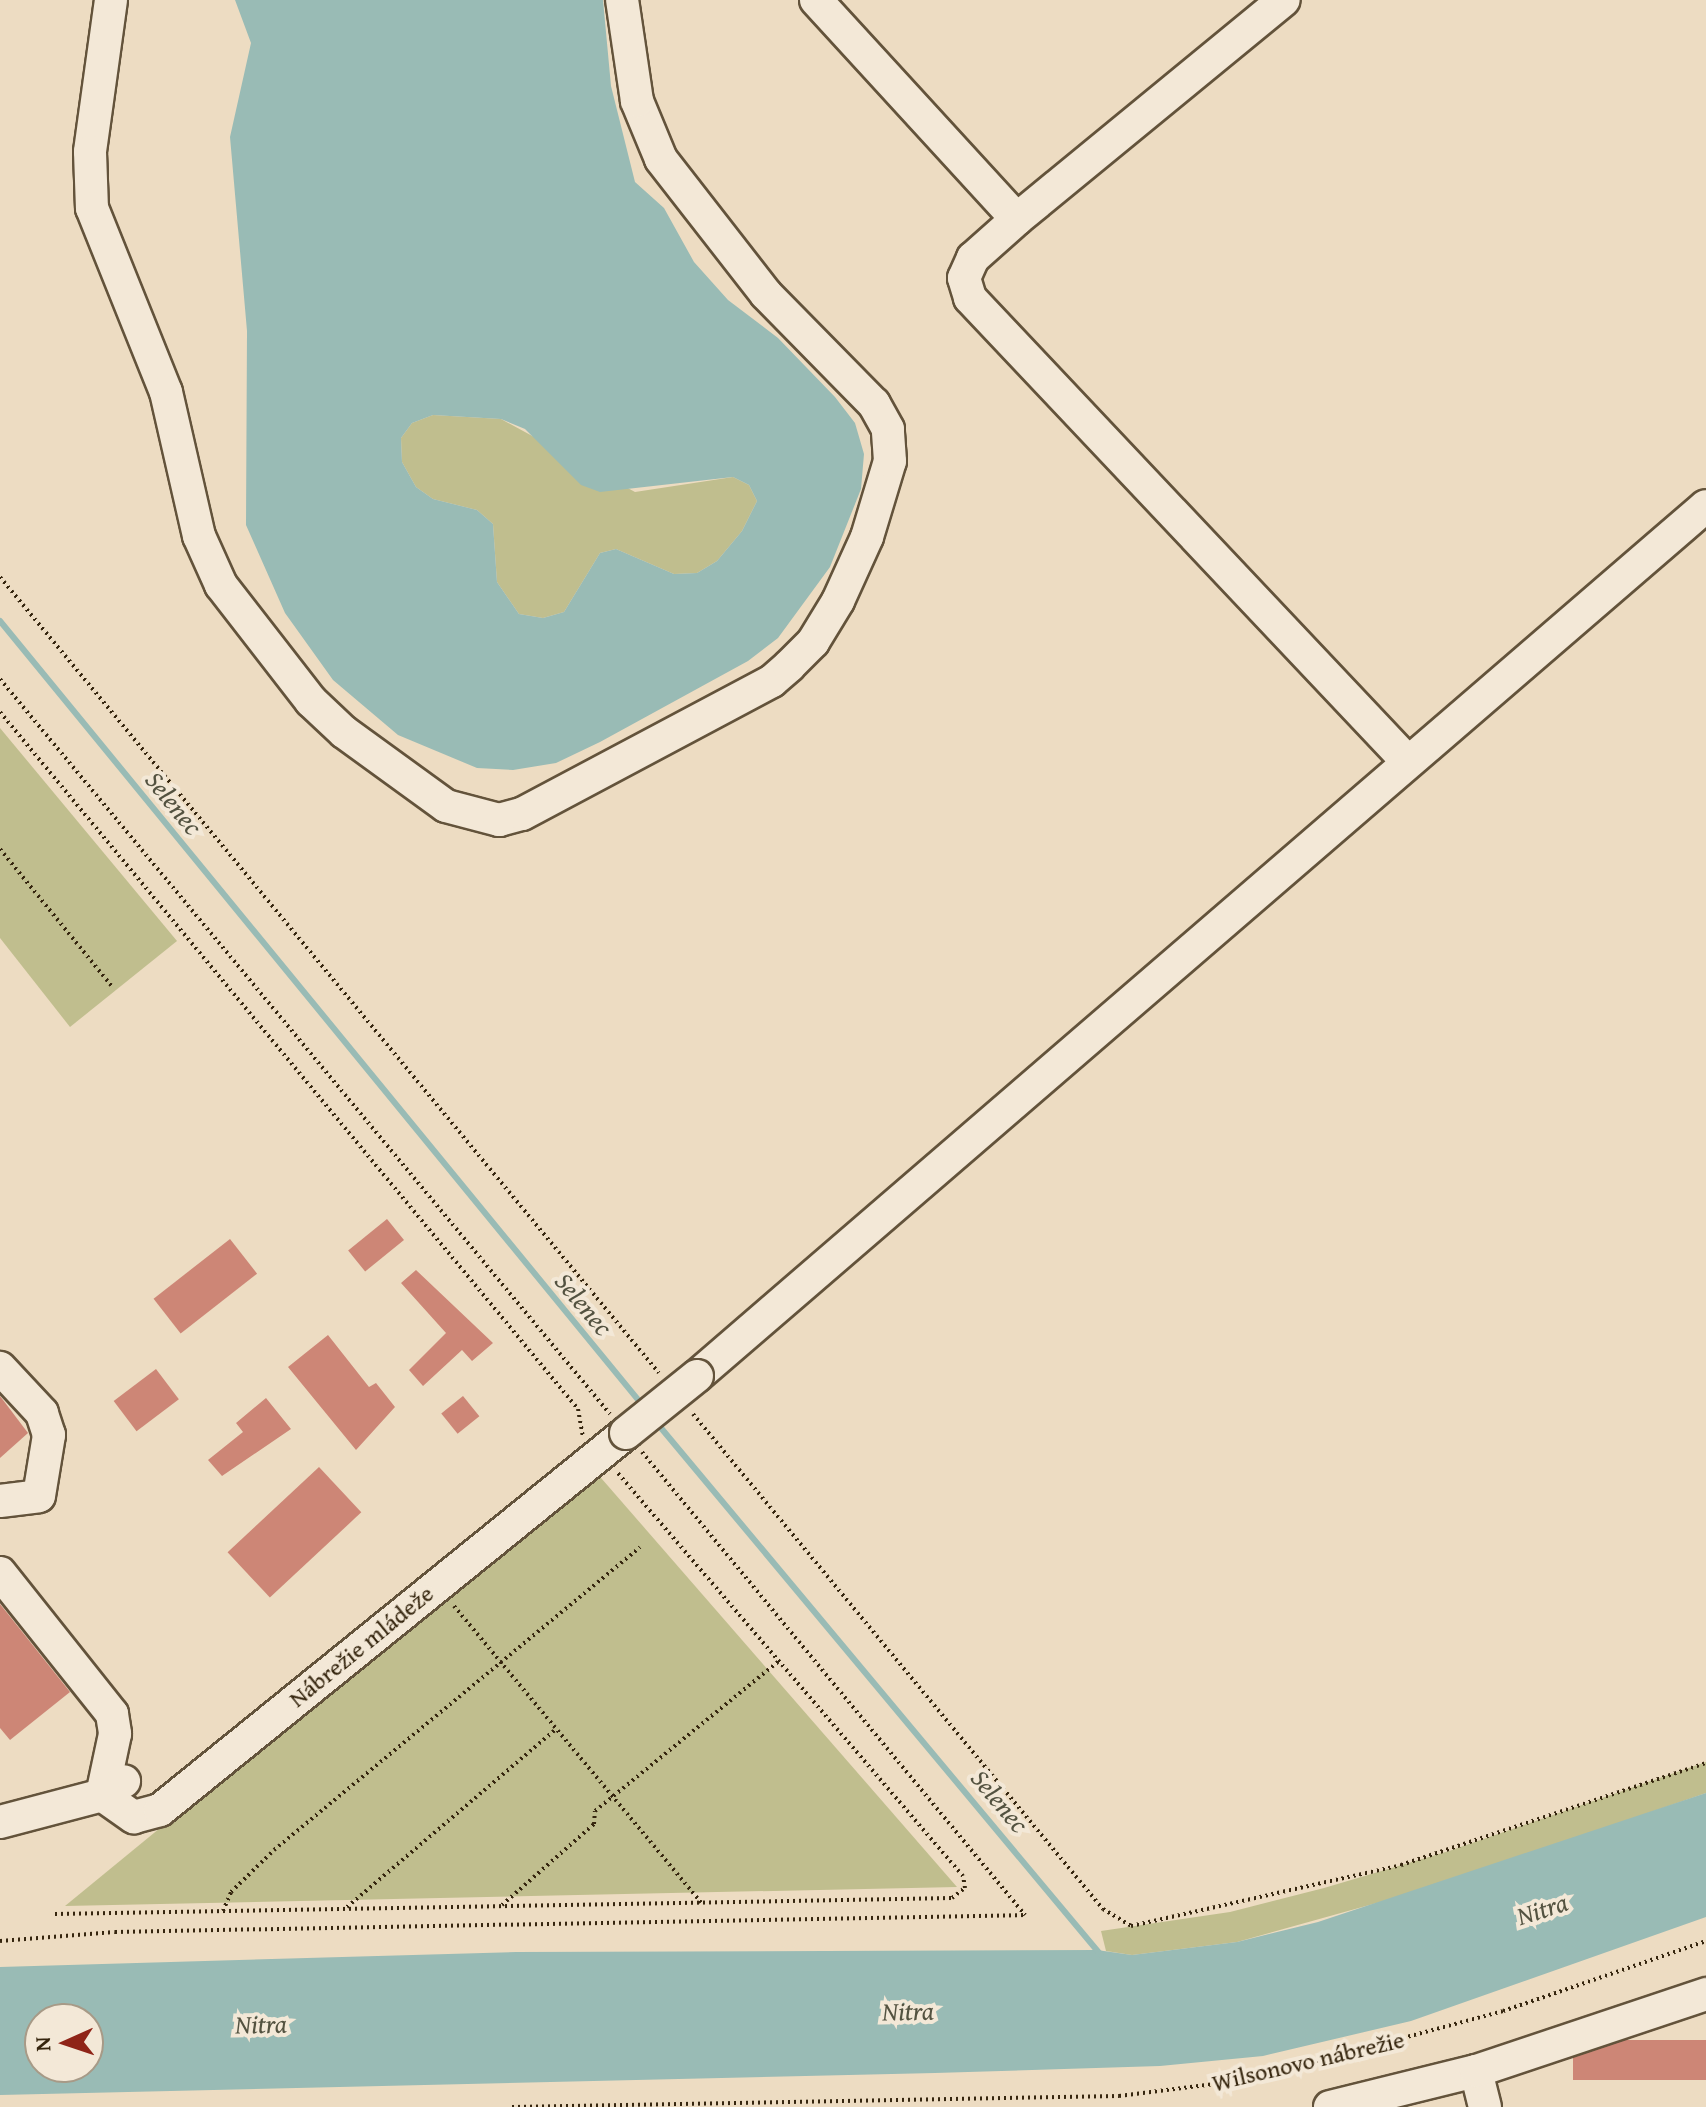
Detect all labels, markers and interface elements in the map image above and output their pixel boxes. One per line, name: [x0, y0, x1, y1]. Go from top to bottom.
water label: Selenec: [139, 765, 209, 841]
water label: Selenec: [549, 1266, 619, 1342]
street label: Nábrežie mládeže: [283, 1579, 439, 1713]
water label: Selenec: [965, 1763, 1035, 1839]
water label: Nitra: [1513, 1886, 1571, 1932]
water label: Nitra: [882, 1995, 934, 2027]
north arrow: [24, 2003, 104, 2083]
water label: Nitra: [235, 2008, 287, 2040]
street label: Wilsonovo nábrežie: [1209, 2025, 1407, 2097]
text: N: [26, 2036, 58, 2052]

